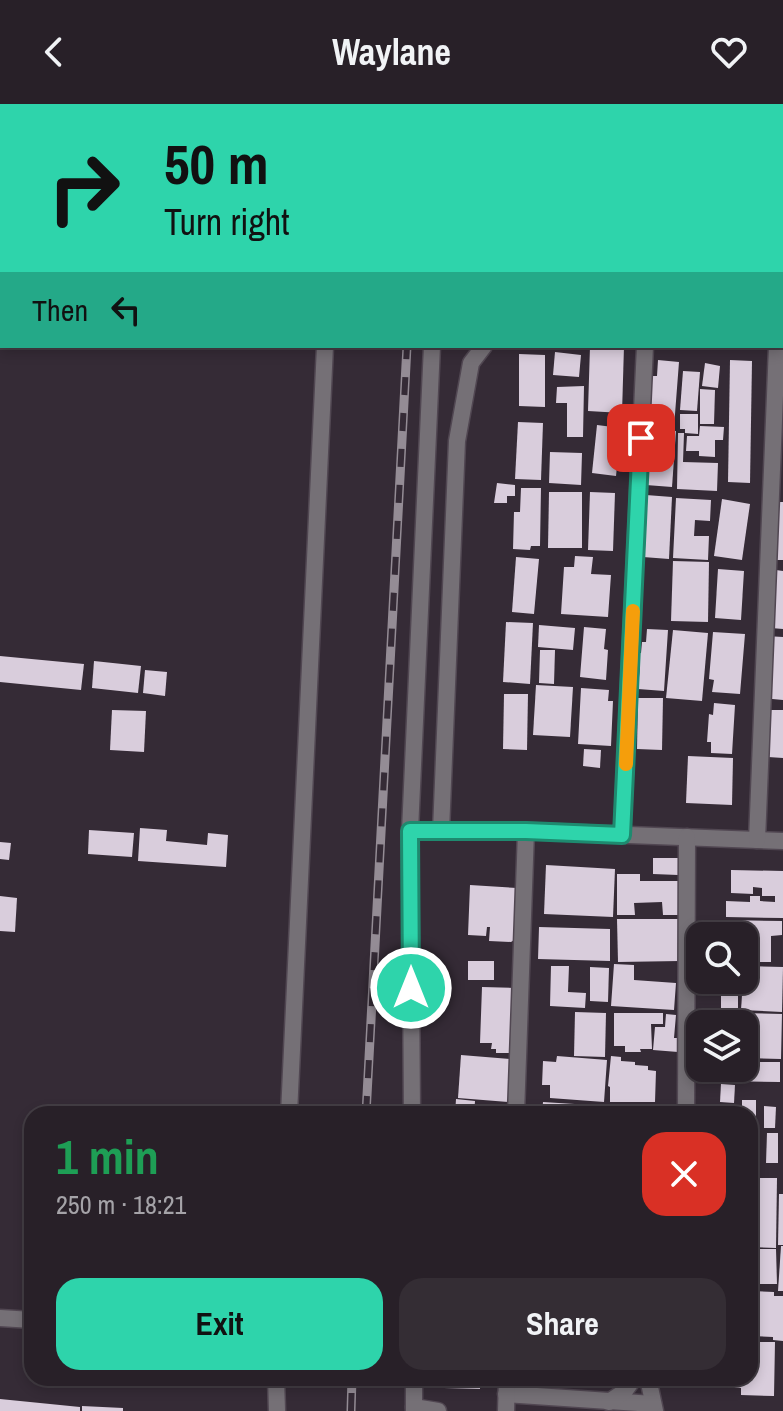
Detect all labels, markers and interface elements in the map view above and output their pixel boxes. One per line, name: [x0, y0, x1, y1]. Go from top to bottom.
text: Waylane: [332, 28, 451, 76]
icon: back: [32, 30, 76, 74]
icon: heart: [707, 30, 751, 74]
text: 50 m: [164, 126, 269, 201]
icon: right: [32, 136, 136, 240]
text: Turn right: [164, 198, 289, 246]
icon: left: [104, 288, 148, 332]
text: Then: [32, 290, 88, 330]
pin: [607, 404, 675, 472]
icon: arrive: [619, 416, 663, 460]
map controls: [686, 922, 758, 1082]
button: search: [686, 922, 758, 994]
position arrow: [369, 946, 453, 1030]
button: layers: [686, 1010, 758, 1082]
text: 1 min: [56, 1124, 159, 1189]
button: close: [642, 1132, 726, 1216]
text: 250 m · 18:21: [56, 1187, 186, 1222]
button: Exit: [56, 1278, 383, 1370]
button: Share: [399, 1278, 726, 1370]

